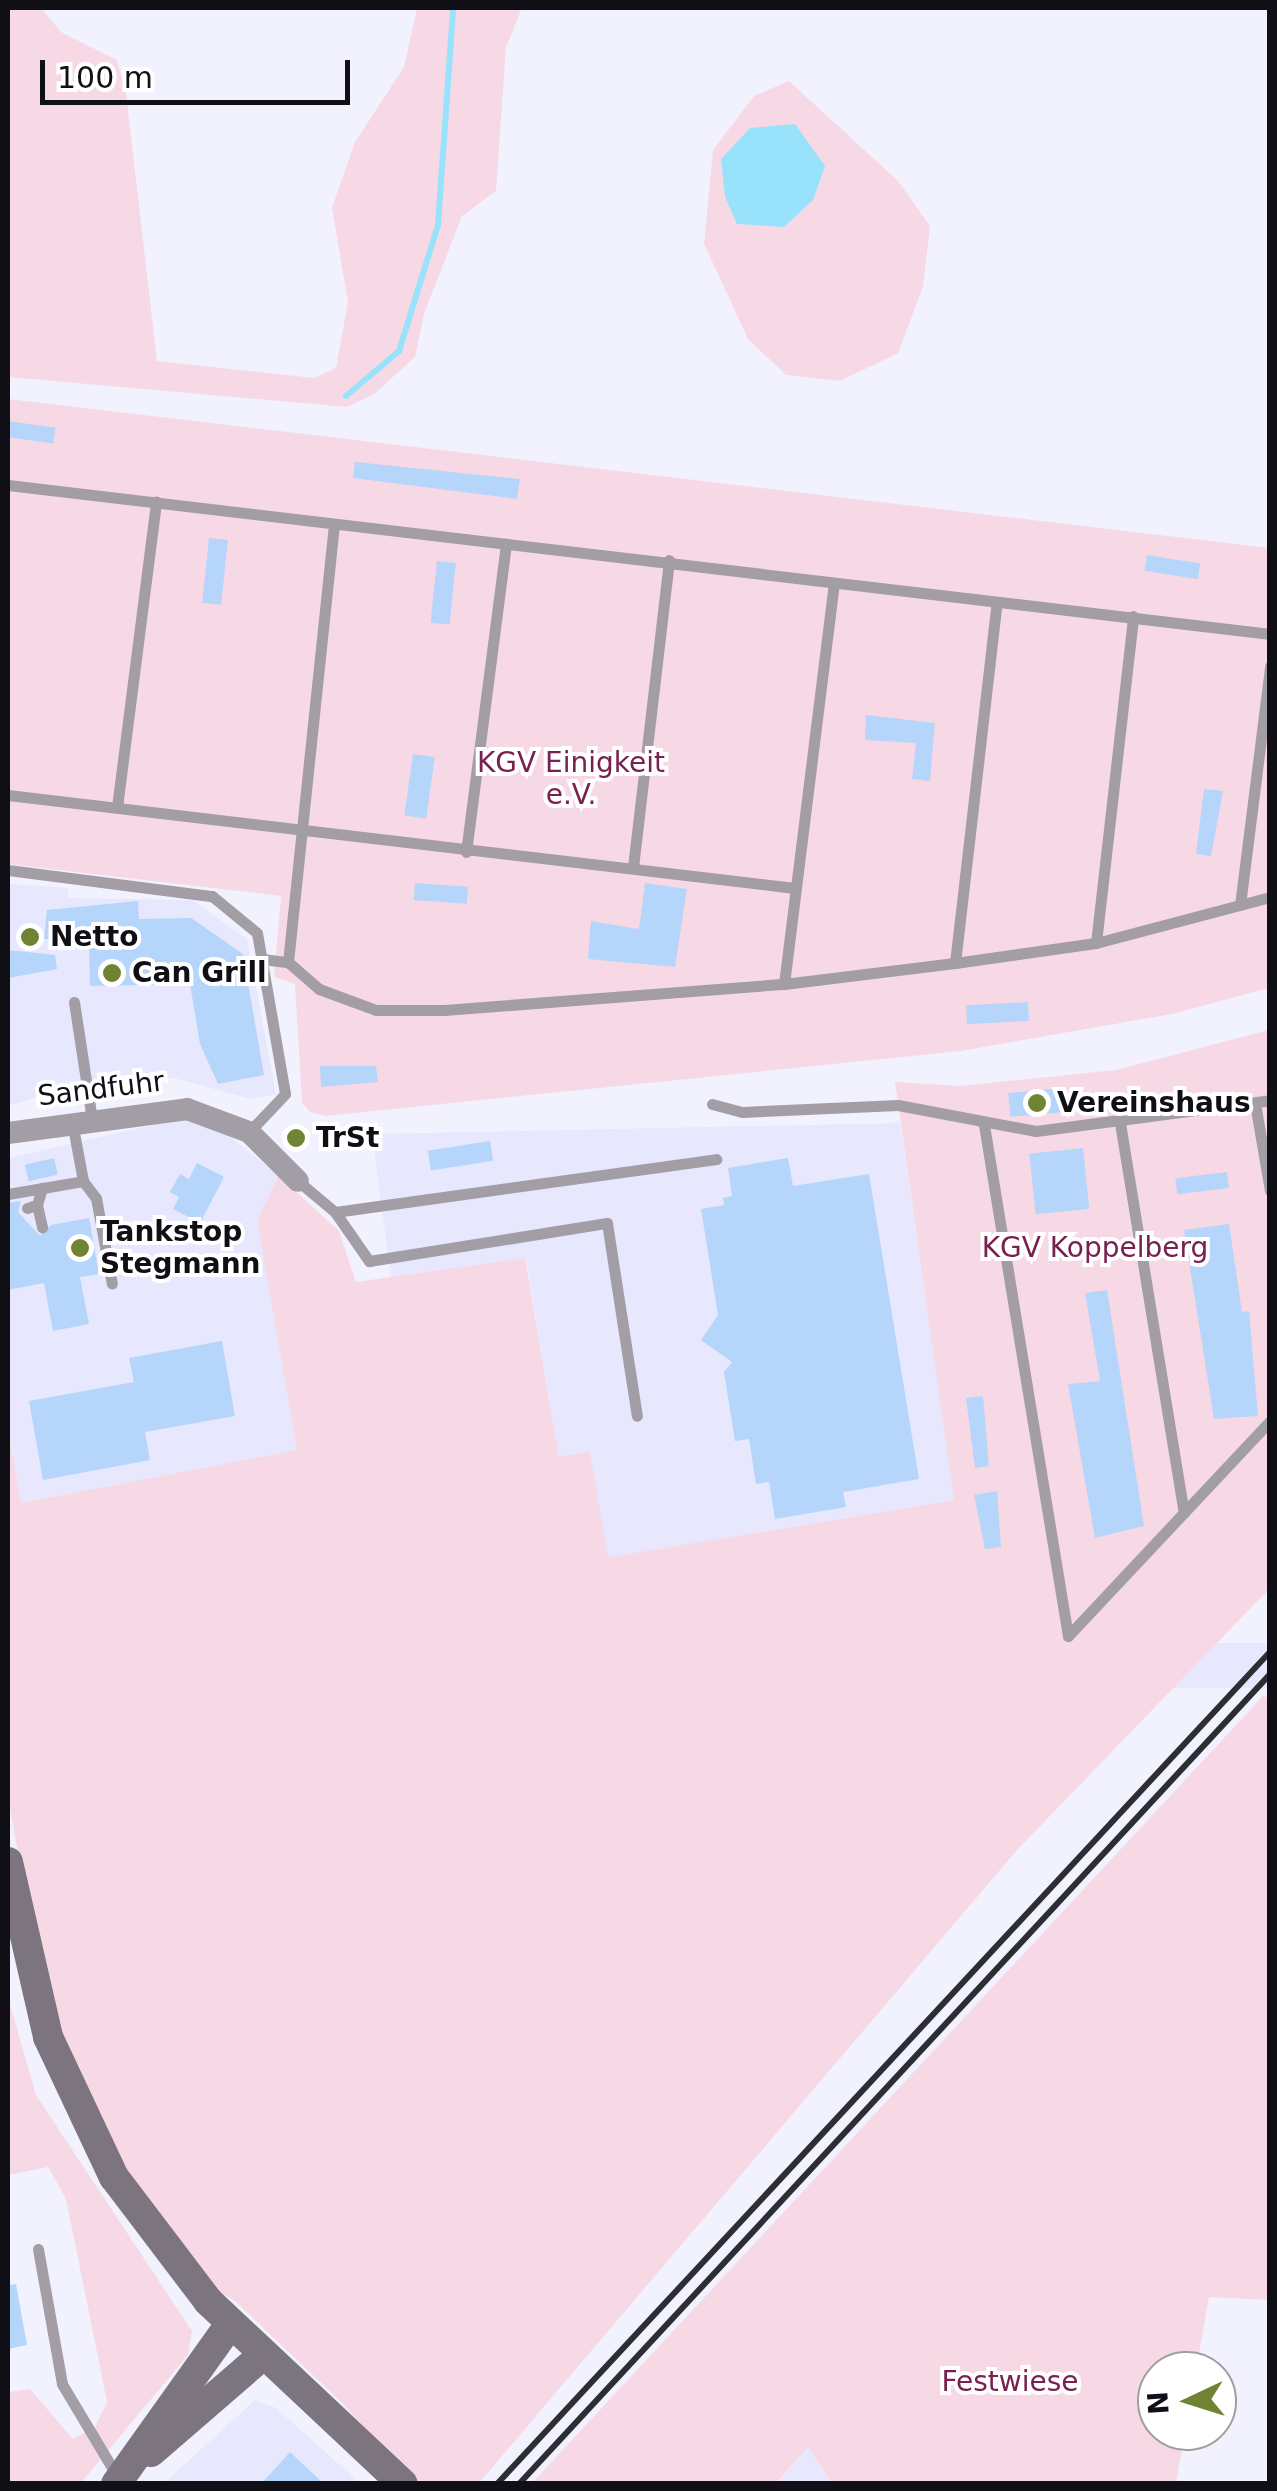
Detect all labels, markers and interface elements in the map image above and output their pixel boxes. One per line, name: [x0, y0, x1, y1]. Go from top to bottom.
scale bar: [45, 40, 355, 102]
text: 100 m: [57, 60, 153, 95]
park label: KGV Einigkeit e.V.: [477, 746, 665, 812]
place label: Netto: [50, 920, 138, 954]
marker: Netto: [19, 926, 41, 948]
place label: Can Grill: [132, 956, 267, 990]
marker: Can Grill: [101, 962, 123, 984]
street label: Sandfuhr: [36, 1065, 166, 1113]
place label: Vereinshaus: [1057, 1086, 1251, 1120]
marker: Vereinshaus: [1026, 1092, 1048, 1114]
place label: TrSt: [316, 1121, 379, 1155]
marker: TrSt: [285, 1127, 307, 1149]
place label: Tankstop Stegmann: [100, 1215, 261, 1281]
park label: KGV Koppelberg: [982, 1231, 1208, 1265]
marker: Tankstop Stegmann: [69, 1237, 91, 1259]
north arrow: [1137, 2351, 1237, 2451]
park label: Festwiese: [941, 2365, 1079, 2399]
text: N: [1141, 2390, 1176, 2416]

